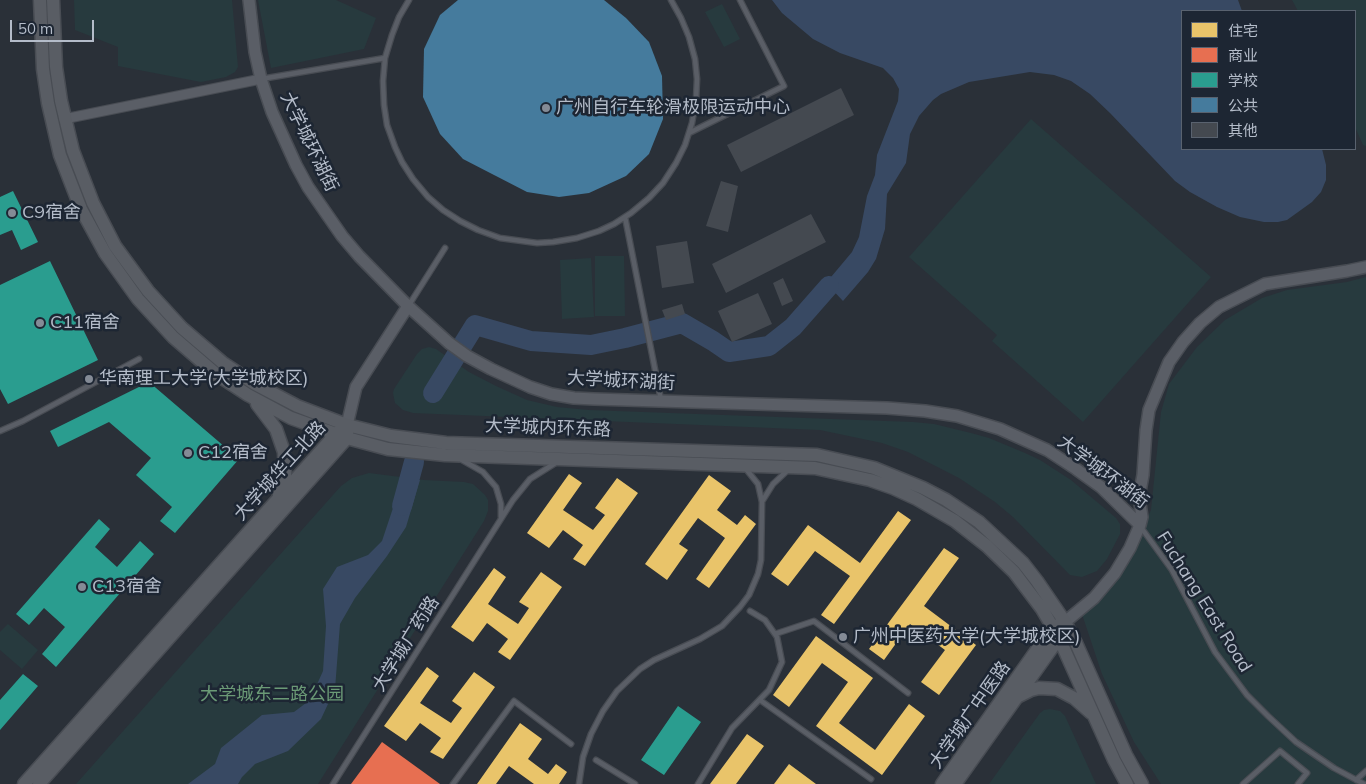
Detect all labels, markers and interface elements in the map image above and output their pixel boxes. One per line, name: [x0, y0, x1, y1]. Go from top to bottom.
scale bar: [12, 10, 96, 42]
legend: [1181, 10, 1356, 150]
text: 50 m: [18, 19, 53, 38]
text: 住宅: [1228, 21, 1258, 40]
text: 商业: [1228, 46, 1258, 65]
text: 学校: [1228, 71, 1258, 90]
street label: 大学城环湖街: [276, 89, 342, 195]
text: 公共: [1228, 96, 1258, 115]
place label: 广州自行车轮滑极限运动中心: [556, 97, 790, 119]
marker: 广州自行车轮滑极限运动中心: [540, 102, 552, 114]
text: 其他: [1228, 121, 1258, 140]
place label: C9宿舍: [22, 202, 81, 224]
marker: C9宿舍: [6, 207, 18, 219]
place label: C11宿舍: [50, 312, 120, 334]
marker: C11宿舍: [34, 317, 46, 329]
street label: 大学城环湖街: [567, 367, 675, 395]
place label: 华南理工大学(大学城校区): [99, 368, 308, 390]
marker: 华南理工大学(大学城校区): [83, 373, 95, 385]
street label: 大学城内环东路: [485, 415, 611, 441]
street label: 大学城华工北路: [230, 417, 330, 525]
street label: 大学城环湖街: [1053, 431, 1153, 513]
place label: C12宿舍: [198, 442, 268, 464]
marker: C12宿舍: [182, 447, 194, 459]
street label: Fuchang East Road: [1152, 528, 1256, 676]
place label: C13宿舍: [92, 576, 162, 598]
marker: C13宿舍: [76, 581, 88, 593]
street label: 大学城广药路: [368, 592, 444, 696]
place label: 广州中医药大学(大学城校区): [853, 626, 1080, 648]
marker: 广州中医药大学(大学城校区): [837, 631, 849, 643]
street label: 大学城广中医路: [925, 657, 1015, 773]
park label: 大学城东二路公园: [200, 684, 344, 706]

